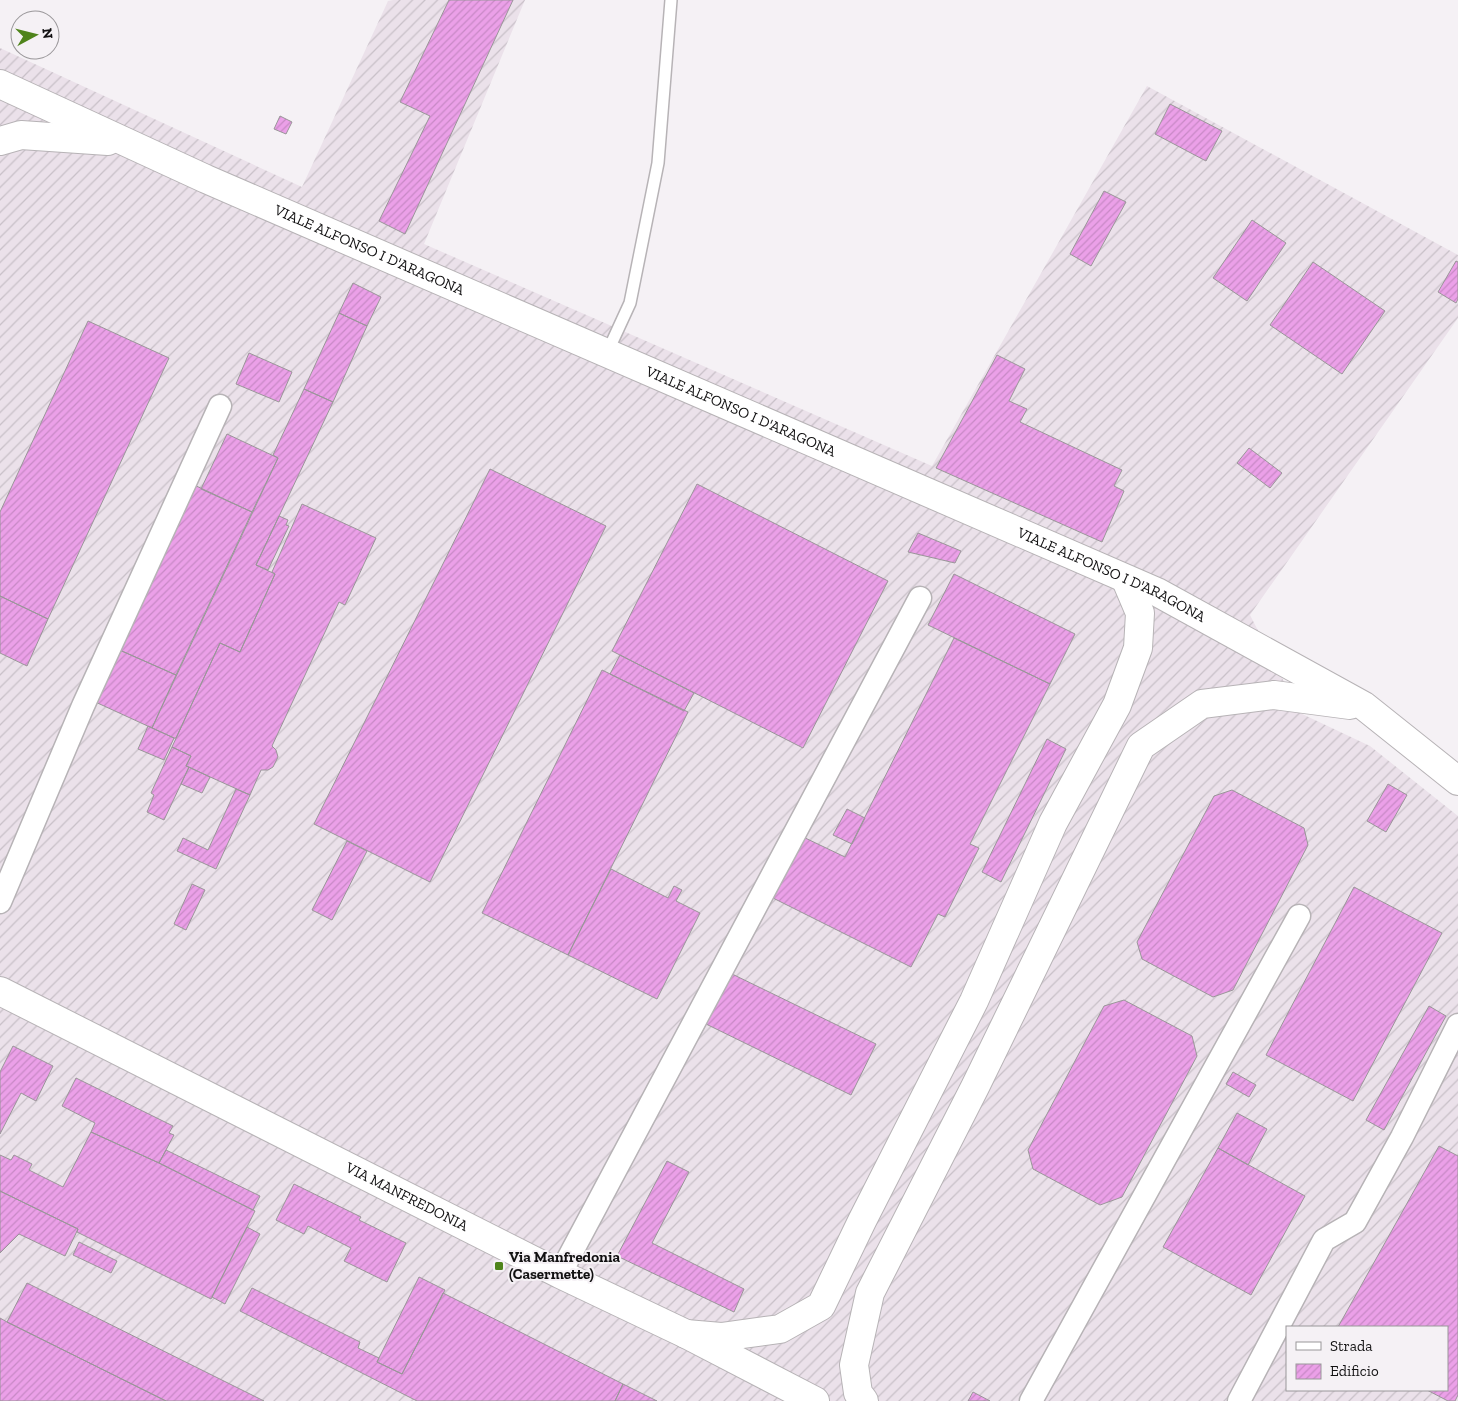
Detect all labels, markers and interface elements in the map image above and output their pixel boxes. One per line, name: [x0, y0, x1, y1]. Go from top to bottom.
north arrow: [10, 10, 60, 60]
text: N: [38, 27, 57, 40]
street label: VIALE ALFONSO I D'ARAGONA: [271, 200, 467, 299]
street label: VIALE ALFONSO I D'ARAGONA: [642, 362, 839, 461]
street label: VIALE ALFONSO I D'ARAGONA: [1014, 523, 1209, 626]
street label: VIA MANFREDONIA: [342, 1158, 471, 1235]
place label: Via Manfredonia (Casermette): [509, 1248, 620, 1283]
marker: Via Manfredonia (Casermette): [493, 1260, 505, 1272]
legend: [1286, 1326, 1448, 1391]
text: Strada: [1330, 1337, 1373, 1355]
text: Edificio: [1330, 1362, 1379, 1380]

